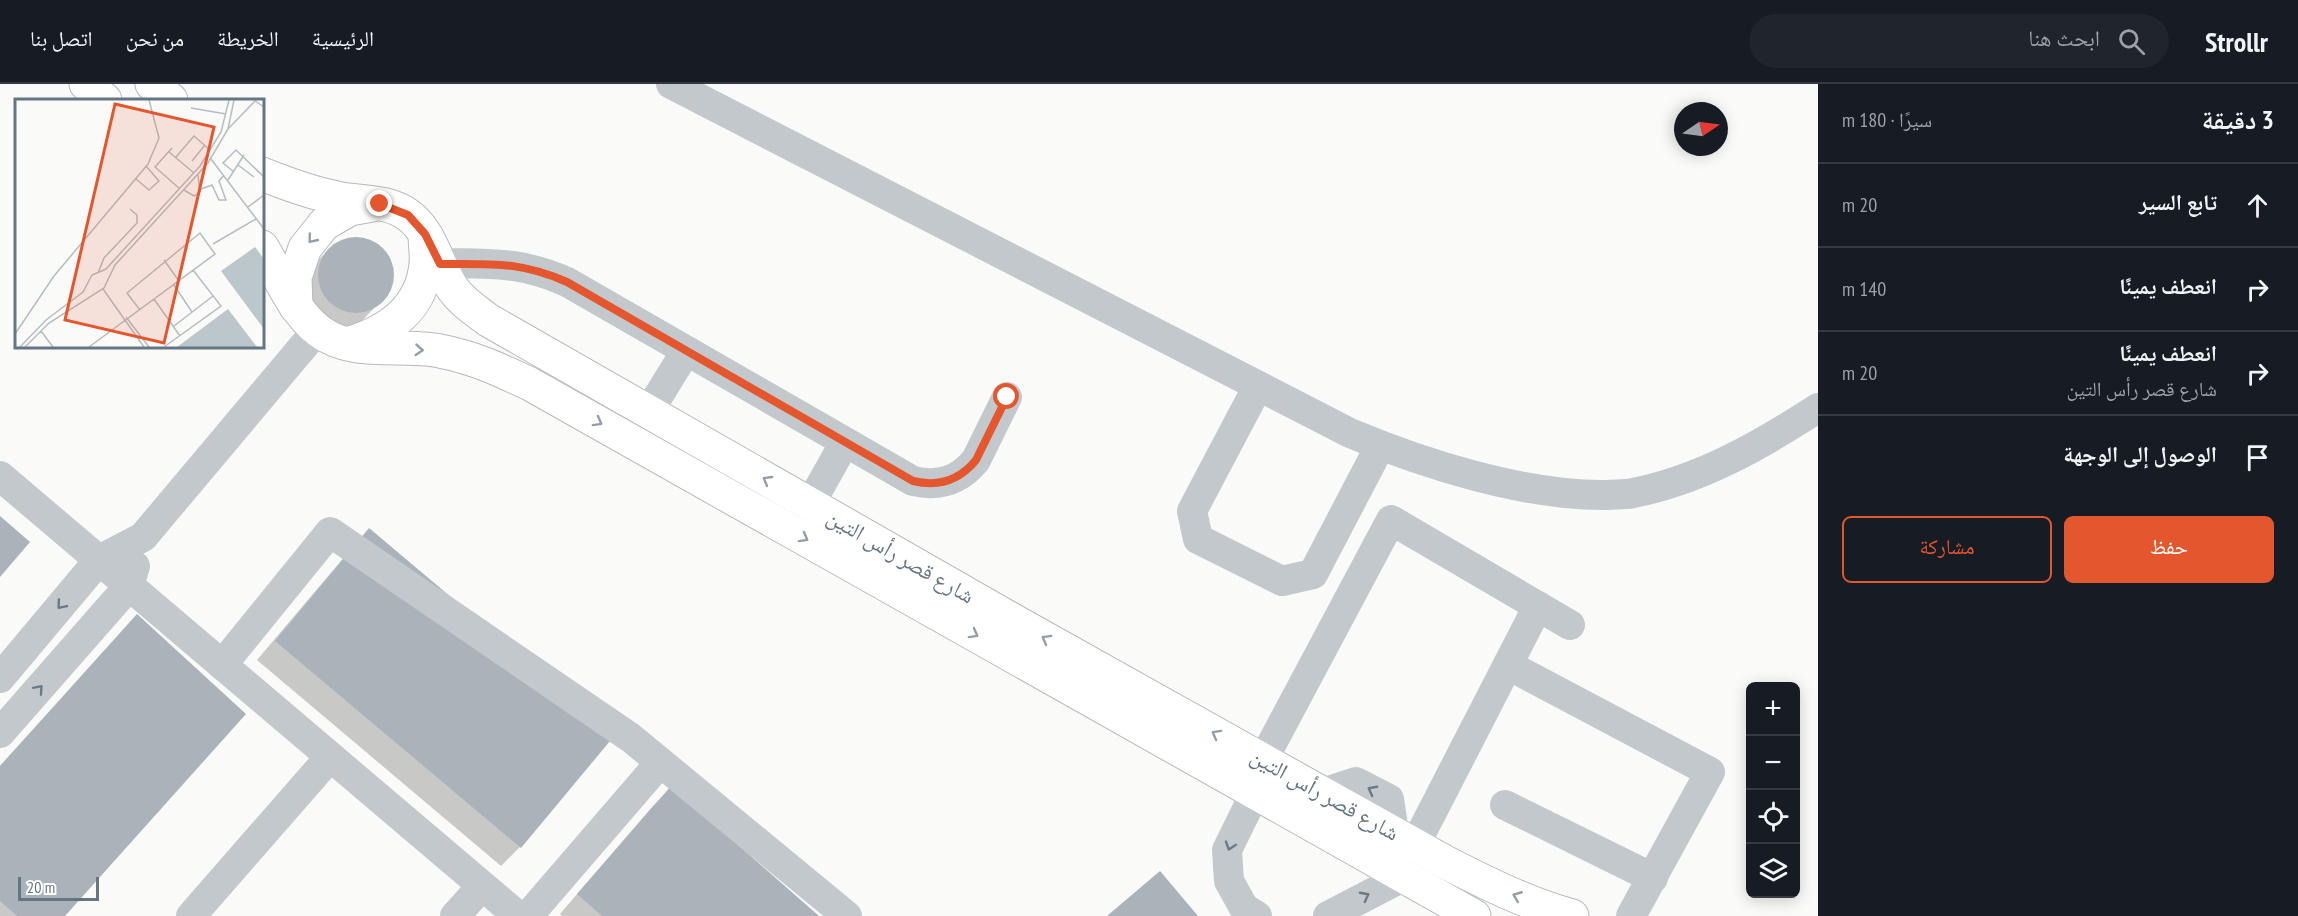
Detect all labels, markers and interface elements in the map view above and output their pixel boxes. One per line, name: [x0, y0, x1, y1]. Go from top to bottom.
search box: [1749, 14, 2169, 68]
text: Strollr: [2205, 23, 2268, 60]
text: ابحث هنا: [2028, 24, 2100, 52]
text: اتصل بنا: [30, 25, 93, 52]
text: من نحن: [126, 25, 184, 52]
text: الخريطة: [217, 25, 279, 52]
text: الرئيسية: [312, 25, 374, 52]
icon: search: [2115, 25, 2148, 58]
inset map: [15, 99, 264, 348]
north arrow: [1674, 102, 1728, 156]
text: 3 دقيقة: [2202, 103, 2274, 136]
text: سيرًا · 180 m: [1842, 107, 1932, 133]
text: تابع السير: [2139, 188, 2217, 216]
icon: ahead: [2241, 189, 2274, 222]
route end: [366, 190, 392, 216]
text: 20 m: [1842, 192, 1877, 218]
one-way arrow: [309, 232, 320, 243]
text: انعطف يمينًا: [2119, 272, 2217, 300]
icon: right: [2241, 273, 2274, 306]
text: 140 m: [1842, 276, 1886, 302]
text: انعطف يمينًا: [2119, 339, 2217, 367]
one-way arrow: [415, 343, 424, 356]
icon: right: [2241, 357, 2274, 390]
text: 20 m: [1842, 360, 1877, 386]
text: شارع قصر رأس التين: [2066, 376, 2217, 402]
route start: [993, 383, 1019, 409]
one-way arrow: [592, 414, 602, 426]
text: الوصول إلى الوجهة: [2063, 440, 2217, 468]
icon: arrive: [2241, 441, 2274, 474]
one-way arrow: [763, 475, 773, 487]
street label: شارع قصر رأس التين: [822, 502, 980, 610]
button: مشاركة: [1842, 516, 2052, 583]
button: حفظ: [2064, 516, 2274, 583]
one-way arrow: [798, 531, 808, 542]
one-way arrow: [57, 598, 68, 609]
one-way arrow: [968, 627, 978, 638]
one-way arrow: [1042, 635, 1052, 646]
map controls: [1746, 682, 1800, 898]
button: +: [1746, 682, 1800, 736]
one-way arrow: [31, 685, 42, 696]
one-way arrow: [1212, 730, 1223, 741]
button: −: [1746, 736, 1800, 790]
street label: شارع قصر رأس التين: [1246, 742, 1404, 846]
one-way arrow: [1368, 786, 1379, 797]
button: locate: [1746, 790, 1800, 844]
one-way arrow: [1225, 840, 1238, 851]
button: layers: [1746, 844, 1800, 898]
scale bar: [18, 874, 99, 902]
text: 20 m: [27, 877, 55, 897]
one-way arrow: [1512, 891, 1523, 903]
one-way arrow: [1359, 892, 1370, 903]

